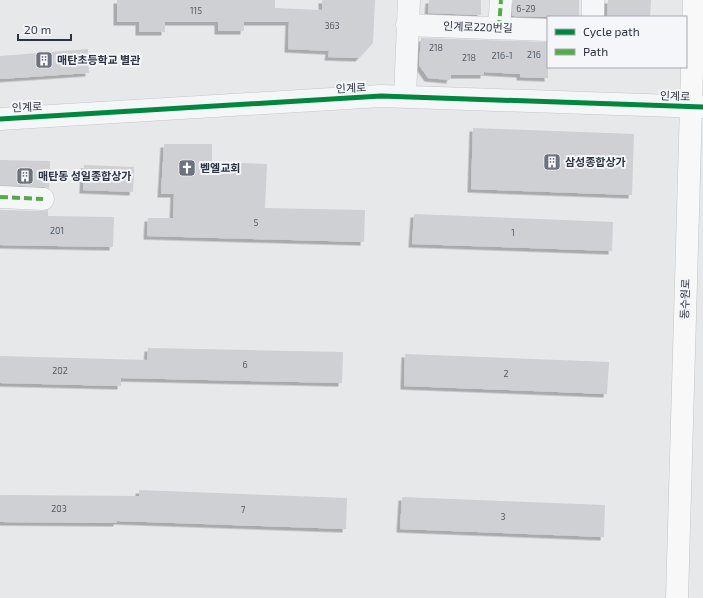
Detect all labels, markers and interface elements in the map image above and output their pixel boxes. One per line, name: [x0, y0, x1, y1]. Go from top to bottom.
house number: 6-29: [516, 3, 536, 14]
house number: 115: [190, 5, 202, 16]
scale bar: [18, 16, 71, 42]
legend: [547, 16, 687, 68]
street label: 인계로220번길: [443, 19, 513, 34]
house number: 363: [324, 20, 340, 31]
text: 20 m: [24, 22, 51, 36]
text: Cycle path: [583, 24, 640, 38]
house number: 218: [429, 42, 443, 53]
text: Path: [583, 44, 608, 58]
house number: 216: [527, 49, 541, 60]
building icon: 매탄초등학교 별관: [34, 50, 54, 70]
house number: 216-1: [491, 50, 513, 61]
house number: 218: [462, 52, 476, 63]
place label: 매탄초등학교 별관: [57, 53, 140, 66]
street label: 인계로: [335, 80, 366, 95]
street label: 인계로: [660, 88, 690, 103]
street label: 인계로: [11, 99, 42, 114]
building icon: 삼성종합상가: [542, 152, 562, 172]
place label: 삼성종합상가: [565, 155, 626, 168]
church icon: 벧엘교회: [177, 158, 197, 178]
place label: 벧엘교회: [200, 161, 240, 174]
building icon: 매탄동 성일종합상가: [15, 166, 35, 186]
place label: 매탄동 성일종합상가: [38, 169, 131, 182]
house number: 5: [254, 217, 259, 228]
house number: 201: [50, 225, 64, 236]
house number: 1: [511, 227, 515, 238]
street label: 동수원로: [677, 279, 692, 319]
house number: 6: [242, 359, 248, 370]
house number: 202: [52, 365, 68, 376]
house number: 2: [503, 368, 509, 379]
house number: 203: [51, 503, 67, 514]
house number: 7: [241, 504, 246, 515]
house number: 3: [500, 511, 506, 522]

